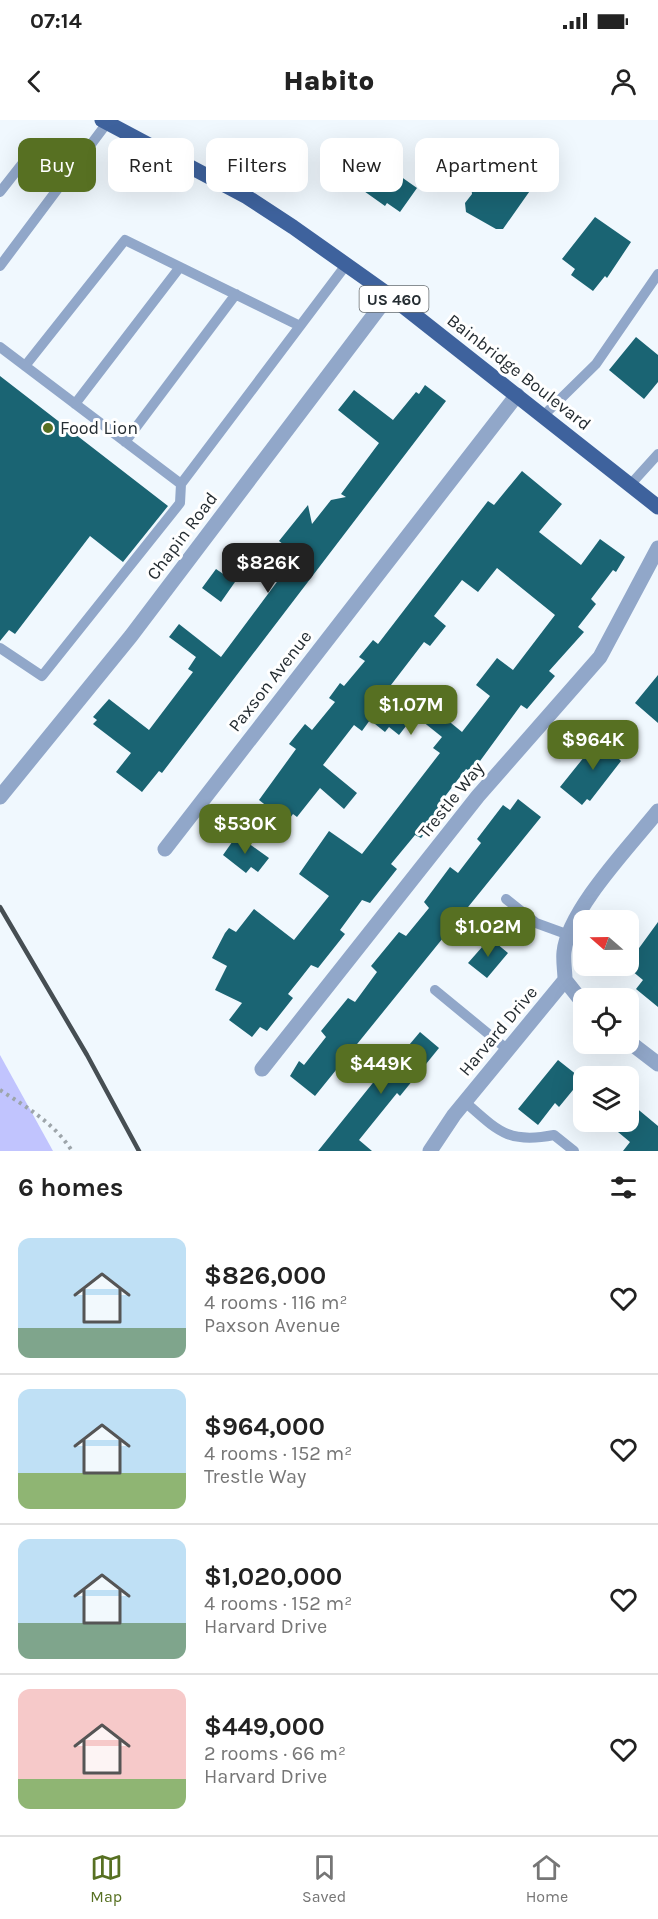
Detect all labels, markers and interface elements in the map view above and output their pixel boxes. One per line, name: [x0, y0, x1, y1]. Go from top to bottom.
text: 07:14: [30, 8, 82, 34]
icon: back: [18, 65, 51, 98]
text: Habito: [284, 65, 374, 97]
icon: person: [607, 65, 640, 98]
chip: Buy: [18, 138, 96, 192]
chip: Rent: [108, 138, 194, 192]
chip: Filters: [206, 138, 308, 192]
chip: New: [320, 138, 403, 192]
chip: Apartment: [415, 138, 559, 192]
road number: US 460: [360, 286, 428, 312]
street label: Bainbridge Boulevard: [443, 309, 595, 435]
place label: Food Lion: [60, 417, 138, 439]
marker: Food Lion: [41, 421, 55, 435]
street label: Chapin Road: [142, 488, 222, 584]
pin: $826K: [226, 543, 310, 594]
text: $826K: [236, 551, 300, 574]
street label: Paxson Avenue: [224, 626, 316, 736]
pin: $1.07M: [362, 685, 460, 736]
text: $1.07M: [378, 693, 444, 716]
pin: $964K: [551, 720, 635, 771]
text: $964K: [561, 728, 625, 751]
street label: Trestle Way: [413, 757, 489, 843]
pin: $530K: [203, 804, 287, 855]
text: $530K: [213, 812, 277, 835]
pin: $1.02M: [439, 907, 537, 958]
north arrow: [573, 910, 639, 976]
map controls: [573, 910, 639, 1132]
text: $1.02M: [454, 915, 522, 938]
street label: Harvard Drive: [454, 981, 542, 1081]
button: locate: [573, 988, 639, 1054]
pin: $449K: [339, 1044, 423, 1095]
text: $449K: [350, 1052, 412, 1075]
button: layers: [573, 1066, 639, 1132]
icon: filters: [607, 1171, 640, 1204]
text: 6 homes: [18, 1172, 123, 1203]
text: $826,000: [204, 1260, 326, 1291]
icon: home: [66, 1262, 138, 1334]
icon: heart: [607, 1282, 640, 1315]
text: 4 rooms · 116 m²: [204, 1291, 347, 1314]
text: Paxson Avenue: [204, 1314, 340, 1337]
text: $964,000: [204, 1411, 325, 1442]
icon: home: [66, 1413, 138, 1485]
icon: heart: [607, 1433, 640, 1466]
text: 4 rooms · 152 m²: [204, 1442, 352, 1465]
text: Trestle Way: [204, 1465, 306, 1488]
text: $1,020,000: [204, 1561, 342, 1592]
icon: home: [66, 1563, 138, 1635]
icon: heart: [607, 1583, 640, 1616]
text: 4 rooms · 152 m²: [204, 1592, 352, 1615]
text: Harvard Drive: [204, 1615, 327, 1638]
text: $449,000: [204, 1711, 325, 1742]
icon: home: [66, 1713, 138, 1785]
icon: heart: [607, 1733, 640, 1766]
text: 2 rooms · 66 m²: [204, 1742, 346, 1765]
text: Harvard Drive: [204, 1765, 327, 1788]
tab: Map: [90, 1851, 123, 1906]
tab: Saved: [302, 1851, 346, 1906]
tab: Home: [526, 1851, 568, 1906]

